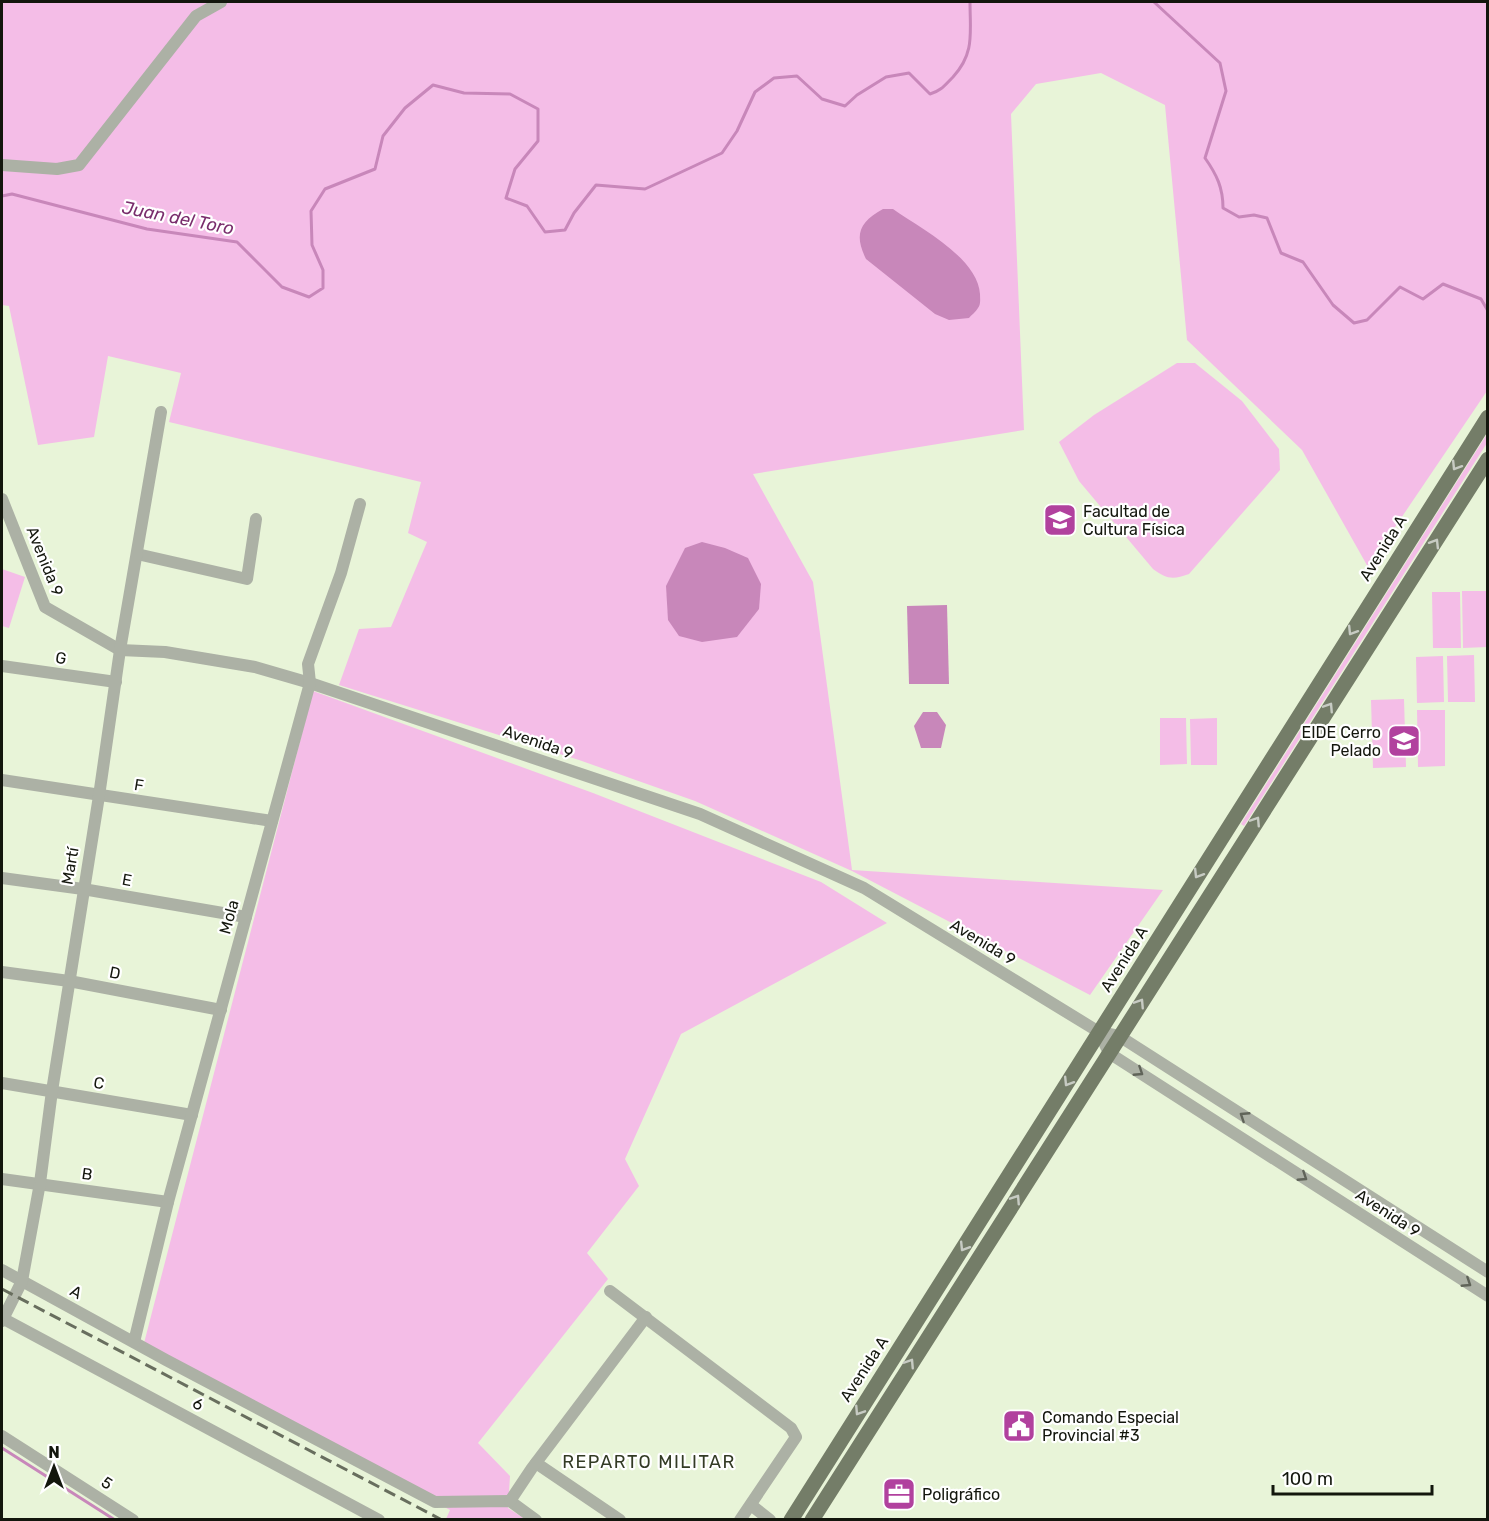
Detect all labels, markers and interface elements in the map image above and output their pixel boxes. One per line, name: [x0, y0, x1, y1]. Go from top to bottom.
water label: Juan del Toro: [120, 196, 236, 240]
one-way arrow: [1453, 460, 1464, 471]
school or university icon: Facultad de Cultura Física: [1042, 502, 1078, 538]
place label: Facultad de Cultura Física: [1083, 502, 1185, 539]
street label: Avenida A: [1355, 511, 1411, 584]
street label: Avenida 9: [23, 524, 67, 598]
one-way arrow: [1427, 538, 1438, 549]
one-way arrow: [1347, 625, 1359, 635]
street label: G: [54, 648, 68, 668]
one-way arrow: [1322, 703, 1334, 713]
street label: Avenida 9: [500, 721, 576, 763]
place label: EIDE Cerro Pelado: [1301, 723, 1381, 760]
school or university icon: EIDE Cerro Pelado: [1386, 723, 1422, 759]
street label: F: [133, 775, 145, 795]
one-way arrow: [1249, 817, 1260, 828]
street label: Martí: [57, 845, 83, 886]
one-way arrow: [1194, 868, 1206, 878]
street label: E: [121, 870, 133, 890]
street label: Mola: [215, 898, 243, 936]
street label: Avenida 9: [947, 915, 1019, 969]
street label: Avenida A: [1096, 922, 1152, 995]
street label: D: [108, 963, 122, 983]
one-way arrow: [1133, 999, 1144, 1010]
one-way arrow: [1132, 1065, 1143, 1076]
street label: C: [92, 1073, 106, 1093]
one-way arrow: [1064, 1075, 1075, 1086]
one-way arrow: [1240, 1111, 1250, 1123]
street label: B: [80, 1164, 94, 1184]
one-way arrow: [1297, 1170, 1307, 1182]
street label: Avenida 9: [1352, 1185, 1424, 1241]
one-way arrow: [1008, 1195, 1020, 1205]
one-way arrow: [960, 1240, 971, 1251]
one-way arrow: [1460, 1276, 1471, 1287]
street label: A: [67, 1281, 86, 1303]
street label: Avenida A: [836, 1333, 892, 1405]
one-way arrow: [903, 1359, 914, 1370]
street label: 6: [189, 1393, 207, 1415]
one-way arrow: [854, 1405, 866, 1415]
public building icon: Comando Especial Provincial #3: [1001, 1408, 1037, 1444]
place label: Comando Especial Provincial #3: [1042, 1408, 1179, 1445]
north arrow: [24, 1437, 84, 1497]
text: N: [48, 1443, 60, 1462]
district label: REPARTO MILITAR: [562, 1451, 736, 1473]
scale bar: [1273, 1458, 1432, 1496]
text: 100 m: [1282, 1468, 1333, 1490]
street label: 5: [98, 1472, 116, 1494]
office icon: Poligráfico: [881, 1476, 917, 1512]
place label: Poligráfico: [922, 1485, 1000, 1504]

